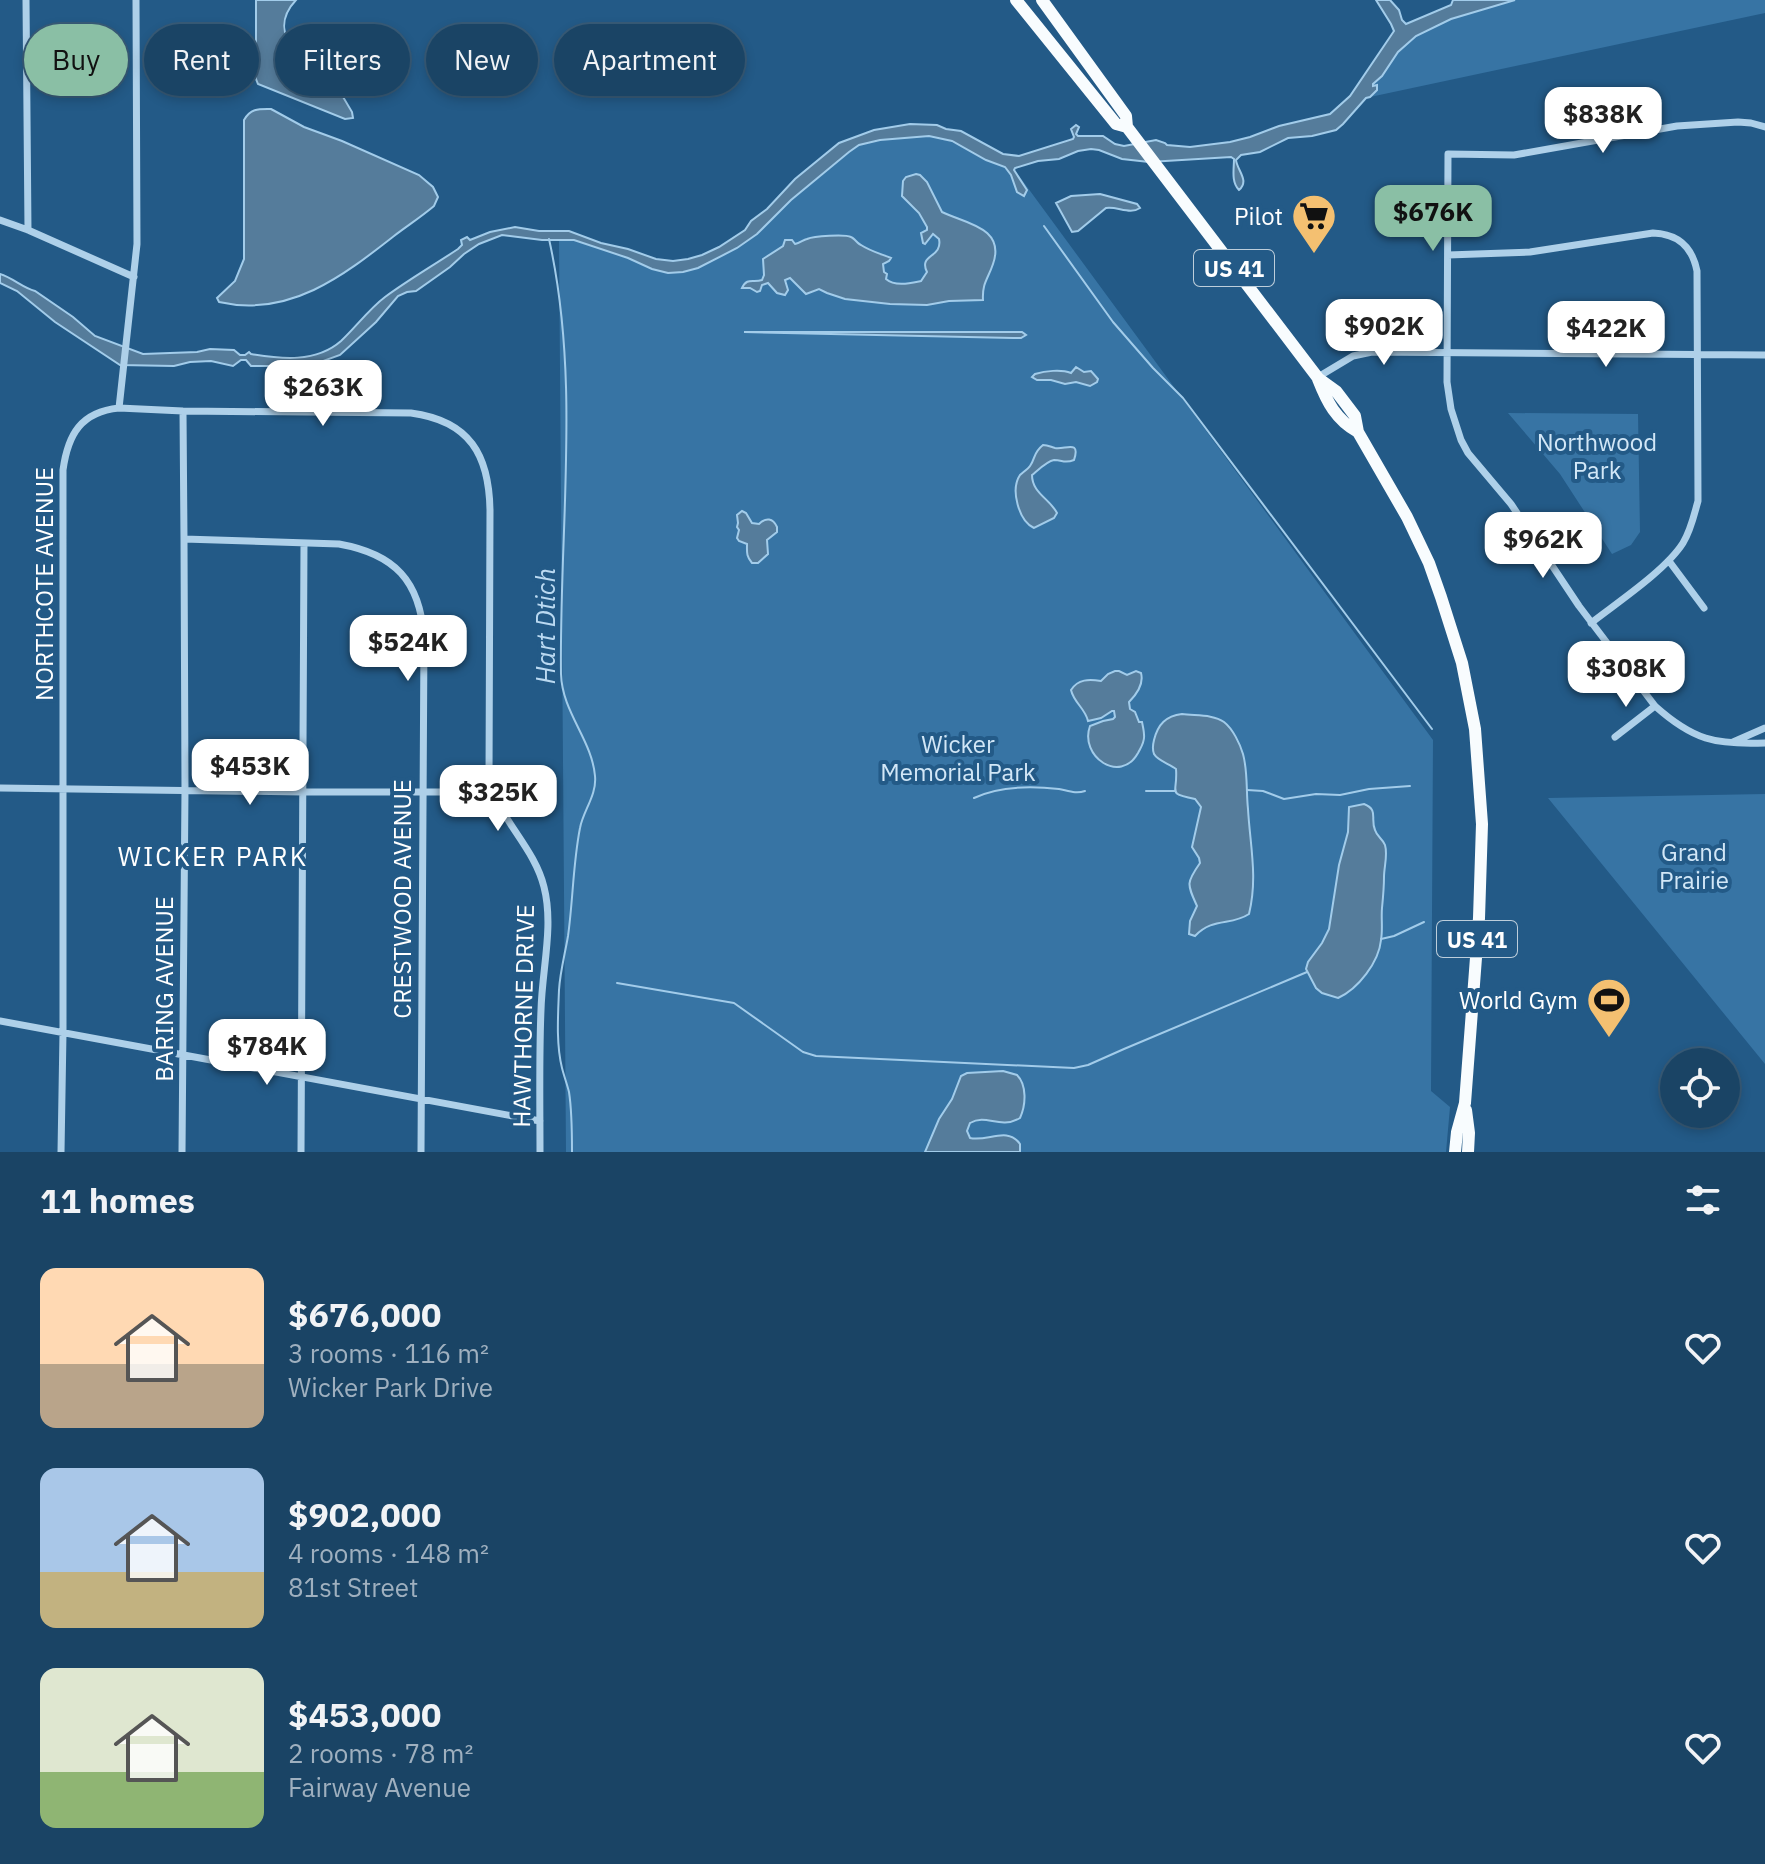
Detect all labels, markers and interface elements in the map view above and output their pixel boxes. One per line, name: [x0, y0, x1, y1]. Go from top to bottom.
chip: Buy: [24, 24, 128, 96]
chip: Rent: [144, 24, 259, 96]
chip: Filters: [275, 24, 410, 96]
chip: New: [426, 24, 538, 96]
chip: Apartment: [554, 24, 745, 96]
pin: $838K: [1547, 87, 1659, 155]
text: $838K: [1563, 96, 1643, 130]
pin: $676K: [1377, 185, 1489, 253]
supermarket icon: Pilot: [1290, 192, 1338, 255]
text: $676K: [1393, 194, 1473, 228]
place label: Pilot: [1234, 200, 1283, 232]
road number: US 41: [1194, 250, 1274, 286]
pin: $902K: [1328, 299, 1440, 367]
pin: $422K: [1550, 301, 1662, 369]
text: $902K: [1344, 308, 1424, 342]
text: $422K: [1566, 310, 1646, 344]
pin: $263K: [267, 360, 379, 428]
text: $263K: [283, 369, 363, 403]
park label: Northwood Park: [1537, 426, 1657, 486]
street label: NORTHCOTE AVENUE: [28, 467, 60, 701]
pin: $962K: [1487, 512, 1599, 580]
text: $962K: [1503, 521, 1583, 555]
water label: Hart Dtich: [528, 568, 562, 684]
pin: $524K: [352, 615, 464, 683]
text: $524K: [368, 624, 448, 658]
pin: $308K: [1570, 641, 1682, 709]
text: $308K: [1586, 650, 1666, 684]
park label: Wicker Memorial Park: [880, 728, 1036, 788]
pin: $453K: [194, 739, 306, 807]
text: $453K: [210, 748, 290, 782]
pin: $325K: [442, 765, 554, 833]
text: $325K: [458, 774, 538, 808]
street label: CRESTWOOD AVENUE: [386, 779, 418, 1019]
park label: Grand Prairie: [1659, 836, 1729, 896]
district label: WICKER PARK: [118, 839, 308, 873]
street label: BARING AVENUE: [148, 896, 180, 1082]
street label: HAWTHORNE DRIVE: [505, 904, 541, 1128]
road number: US 41: [1437, 921, 1517, 957]
sports icon: World Gym: [1585, 976, 1633, 1039]
place label: World Gym: [1459, 984, 1578, 1016]
pin: $784K: [211, 1019, 323, 1087]
text: $784K: [227, 1028, 307, 1062]
map controls: [1660, 1048, 1740, 1128]
button: locate: [1660, 1048, 1740, 1128]
text: 11 homes: [40, 1178, 195, 1222]
icon: filters: [1681, 1178, 1725, 1222]
text: $676,000: [288, 1292, 441, 1336]
icon: home: [104, 1300, 200, 1396]
icon: heart: [1681, 1326, 1725, 1370]
text: 3 rooms · 116 m²: [288, 1336, 489, 1370]
text: Wicker Park Drive: [288, 1370, 493, 1404]
text: $902,000: [288, 1492, 441, 1536]
icon: home: [104, 1500, 200, 1596]
icon: heart: [1681, 1526, 1725, 1570]
text: 4 rooms · 148 m²: [288, 1536, 489, 1570]
text: 81st Street: [288, 1570, 418, 1604]
text: $453,000: [288, 1692, 441, 1736]
icon: home: [104, 1700, 200, 1796]
icon: heart: [1681, 1726, 1725, 1770]
text: 2 rooms · 78 m²: [288, 1736, 473, 1770]
text: Fairway Avenue: [288, 1770, 471, 1804]

